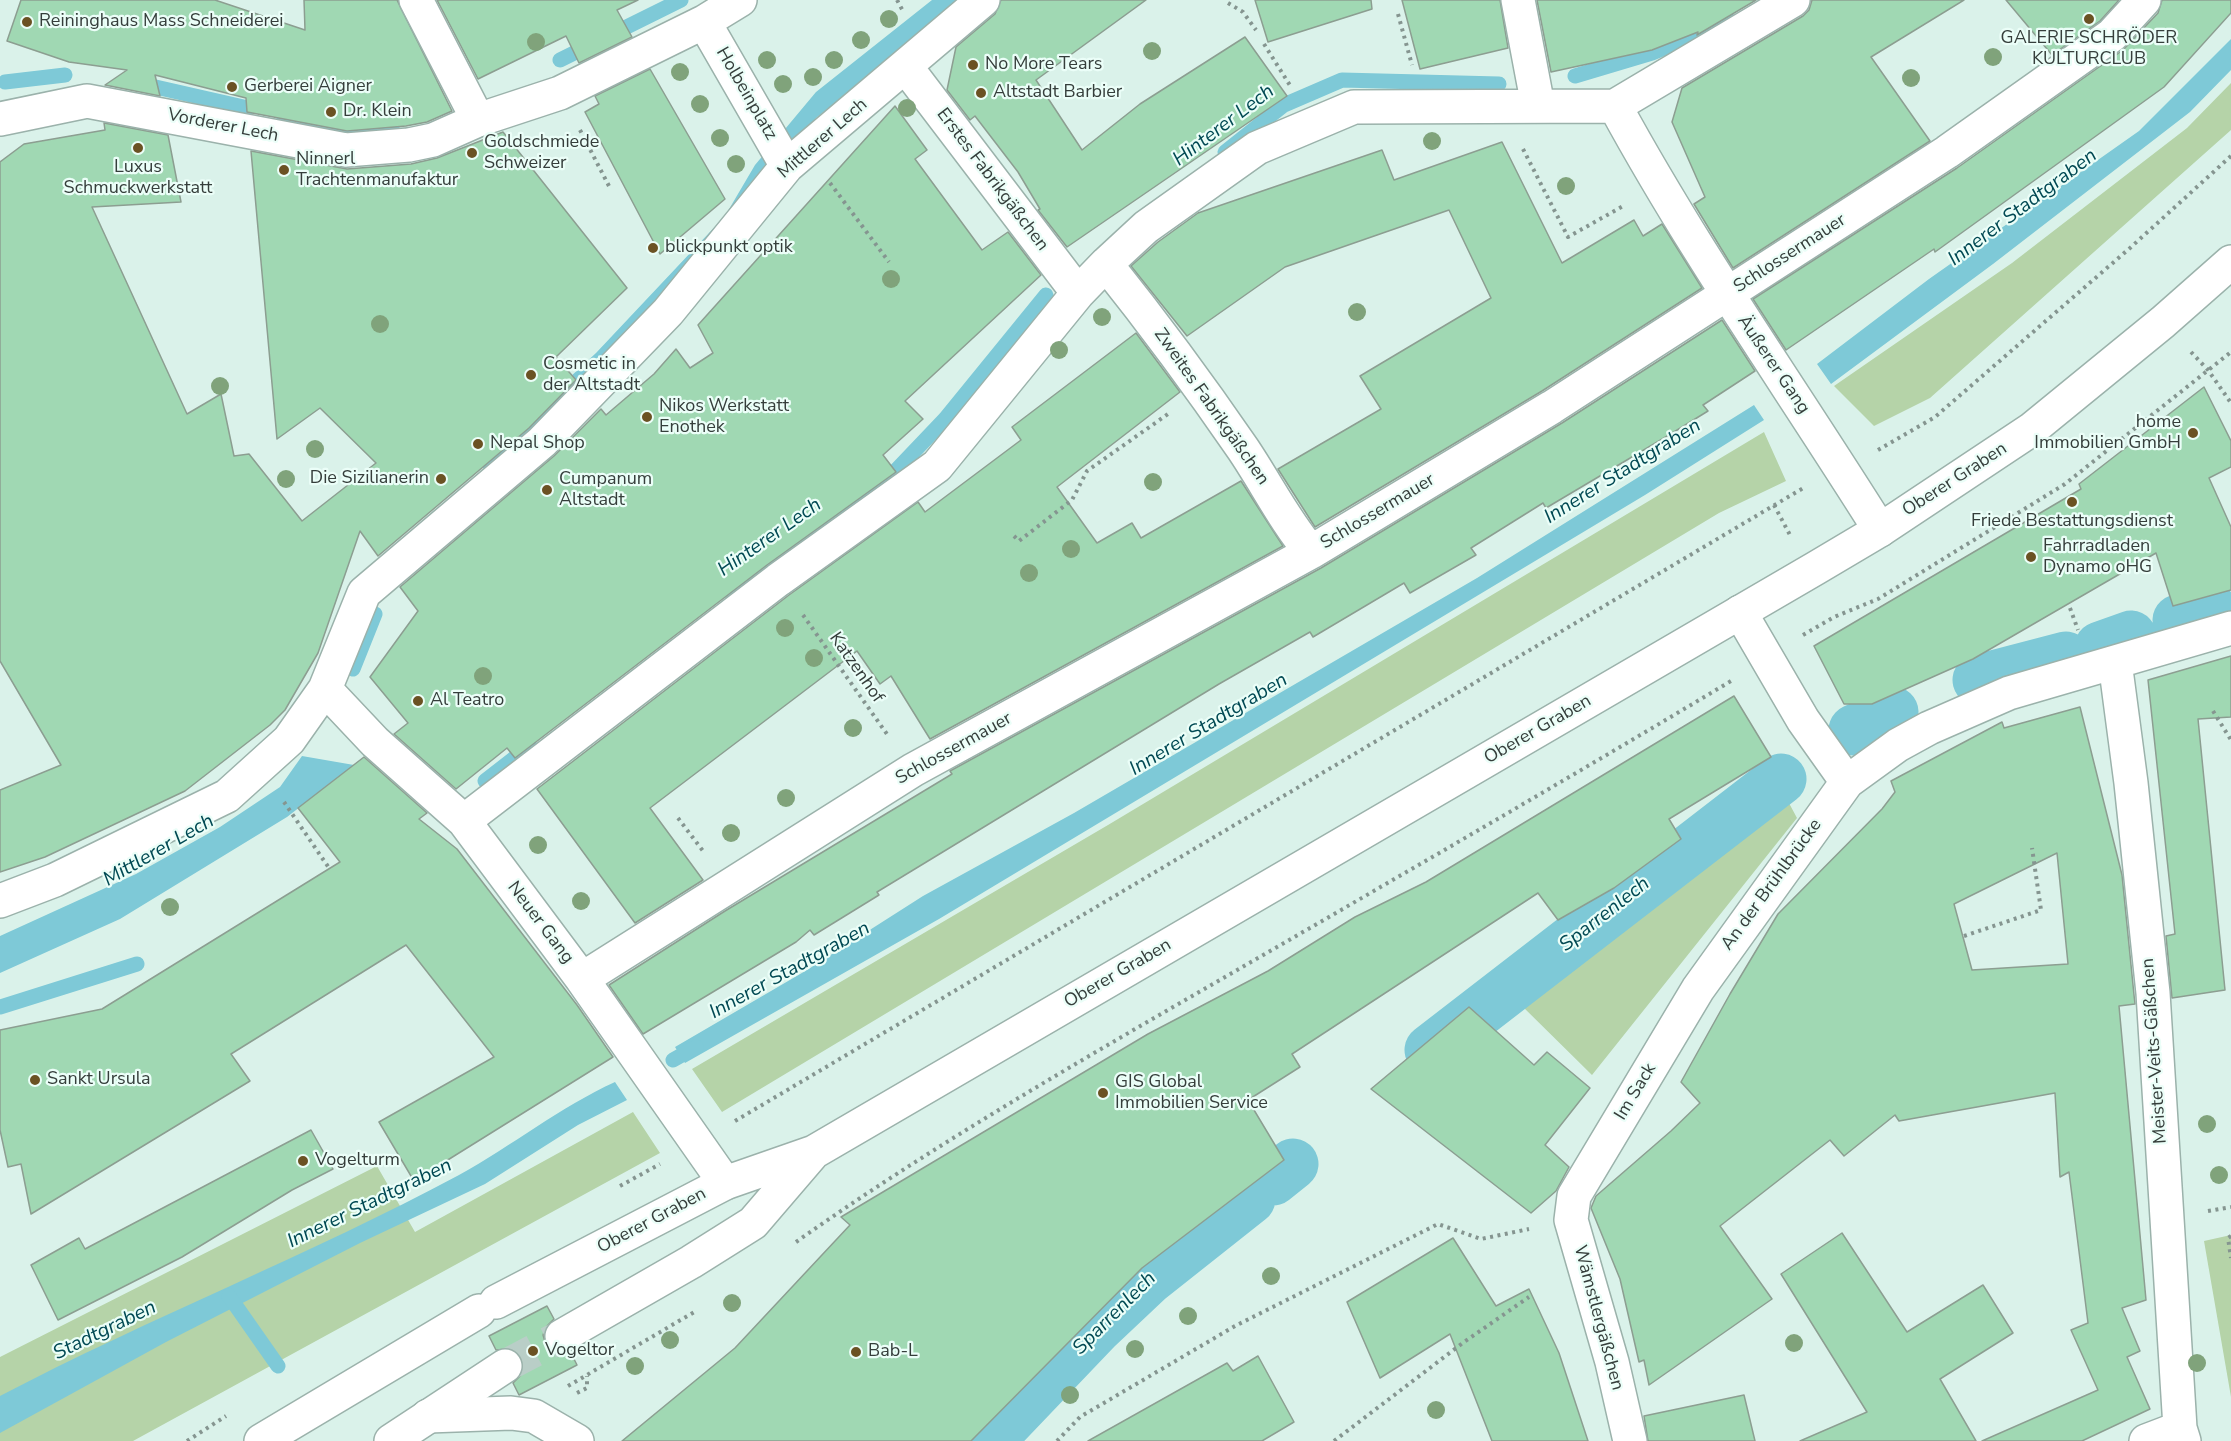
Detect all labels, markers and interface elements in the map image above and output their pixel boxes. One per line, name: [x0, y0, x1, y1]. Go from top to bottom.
place label: Reininghaus Mass Schneiderei: [39, 11, 284, 33]
marker: GALERIE SCHRÖDER KULTURCLUB: [2082, 12, 2096, 26]
marker: Reininghaus Mass Schneiderei: [20, 15, 34, 29]
place label: GALERIE SCHRÖDER KULTURCLUB: [2001, 28, 2177, 70]
street label: Holbeinplatz: [711, 44, 781, 144]
place label: No More Tears: [985, 54, 1102, 76]
marker: No More Tears: [966, 58, 980, 72]
place label: Gerberei Aigner: [244, 76, 372, 98]
marker: Gerberei Aigner: [225, 80, 239, 94]
water label: Hinterer Lech: [1169, 80, 1279, 172]
place label: Altstadt Barbier: [993, 82, 1122, 104]
marker: Altstadt Barbier: [974, 86, 988, 100]
street label: Mittlerer Lech: [774, 94, 872, 184]
place label: Dr. Klein: [343, 101, 412, 123]
street label: Erstes Fabrikgäßchen: [931, 104, 1053, 256]
street label: Vorderer Lech: [166, 105, 280, 147]
marker: Dr. Klein: [324, 105, 338, 119]
place label: Goldschmiede Schweizer: [484, 132, 599, 174]
marker: Luxus Schmuckwerkstatt: [131, 141, 145, 155]
water label: Innerer Stadtgraben: [1944, 144, 2102, 272]
marker: Goldschmiede Schweizer: [465, 146, 479, 160]
place label: Ninnerl Trachtenmanufaktur: [296, 149, 458, 192]
place label: Luxus Schmuckwerkstatt: [64, 157, 212, 200]
marker: Ninnerl Trachtenmanufaktur: [277, 163, 291, 177]
street label: Schlossermauer: [1730, 210, 1850, 298]
place label: blickpunkt optik: [665, 237, 793, 259]
marker: blickpunkt optik: [646, 241, 660, 255]
street label: Äußerer Gang: [1732, 312, 1814, 418]
street label: Zweites Fabrikgäßchen: [1149, 324, 1273, 490]
place label: Cosmetic in der Altstadt: [543, 354, 640, 397]
marker: Cosmetic in der Altstadt: [524, 368, 538, 382]
place label: Nikos Werkstatt Enothek: [659, 396, 789, 438]
marker: Nikos Werkstatt Enothek: [640, 410, 654, 424]
place label: home Immobilien GmbH: [2034, 412, 2181, 454]
water label: Innerer Stadtgraben: [1540, 414, 1706, 530]
marker: home Immobilien GmbH: [2186, 426, 2200, 440]
place label: Nepal Shop: [490, 433, 585, 455]
marker: Nepal Shop: [471, 437, 485, 451]
street label: Oberer Graben: [1899, 438, 2011, 522]
place label: Die Sizilianerin: [310, 468, 429, 490]
place label: Cumpanum Altstadt: [559, 469, 652, 512]
street label: Schlossermauer: [1317, 469, 1439, 555]
marker: Die Sizilianerin: [434, 472, 448, 486]
marker: Cumpanum Altstadt: [540, 483, 554, 497]
water label: Hinterer Lech: [714, 494, 826, 582]
marker: Friede Bestattungsdienst: [2065, 495, 2079, 509]
place label: Friede Bestattungsdienst: [1971, 511, 2173, 533]
place label: Fahrradladen Dynamo oHG: [2043, 536, 2152, 578]
marker: Fahrradladen Dynamo oHG: [2024, 550, 2038, 564]
street label: Katzenhof: [824, 629, 888, 707]
water label: Innerer Stadtgraben: [1126, 668, 1292, 782]
place label: Al Teatro: [430, 690, 504, 712]
street label: Oberer Graben: [1481, 691, 1595, 769]
marker: Al Teatro: [411, 694, 425, 708]
street label: Schlossermauer: [892, 708, 1016, 790]
water label: Mittlerer Lech: [99, 810, 219, 892]
street label: An der Brühlbrücke: [1717, 815, 1827, 955]
water label: Sparrenlech: [1555, 872, 1655, 958]
street label: Neuer Gang: [502, 878, 578, 968]
water label: Innerer Stadtgraben: [705, 917, 875, 1025]
street label: Oberer Graben: [1061, 935, 1175, 1013]
street label: Meister-Veits-Gäßchen: [2138, 957, 2172, 1145]
street label: Im Sack: [1611, 1060, 1661, 1124]
place label: Sankt Ursula: [47, 1069, 151, 1091]
place label: GIS Global Immobilien Service: [1115, 1072, 1268, 1114]
marker: Sankt Ursula: [28, 1073, 42, 1087]
marker: GIS Global Immobilien Service: [1096, 1086, 1110, 1100]
place label: Vogelturm: [315, 1150, 400, 1172]
water label: Innerer Stadtgraben: [284, 1154, 456, 1254]
marker: Vogelturm: [296, 1154, 310, 1168]
street label: Oberer Graben: [594, 1183, 710, 1259]
street label: Wämstlergäßchen: [1568, 1243, 1628, 1393]
water label: Sparrenlech: [1068, 1267, 1162, 1361]
water label: Stadtgraben: [50, 1296, 160, 1366]
place label: Vogeltor: [545, 1340, 614, 1362]
place label: Bab-L: [868, 1341, 918, 1363]
marker: Vogeltor: [526, 1344, 540, 1358]
marker: Bab-L: [849, 1345, 863, 1359]

